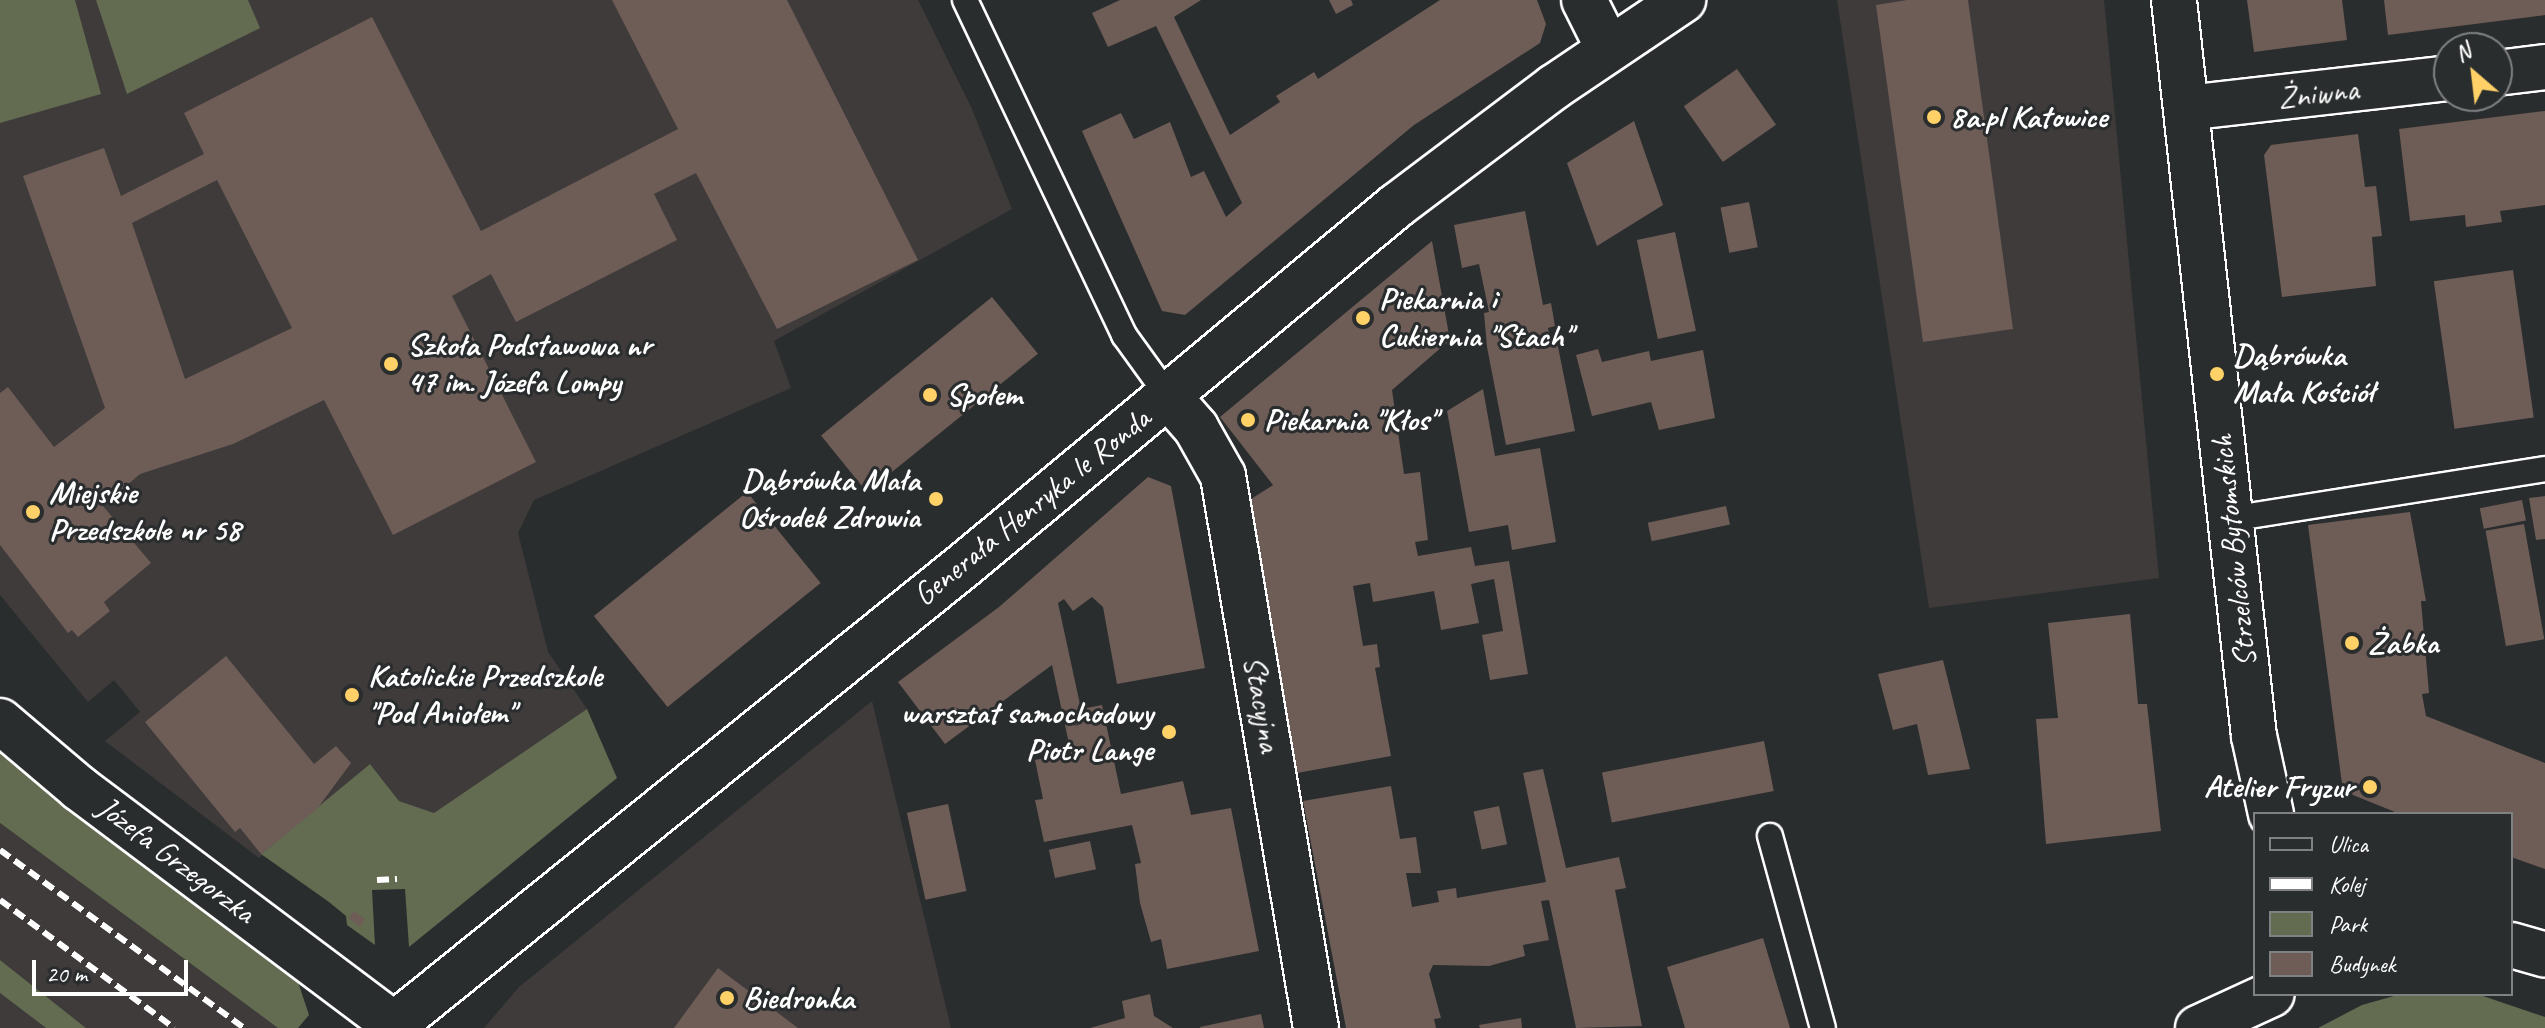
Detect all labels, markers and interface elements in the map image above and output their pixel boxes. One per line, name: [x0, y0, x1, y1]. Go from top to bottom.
north arrow: [2433, 32, 2513, 112]
text: N: [2450, 37, 2475, 68]
street label: Żniwna: [2276, 70, 2360, 118]
place label: 8a.pl Katowice: [1950, 98, 2108, 136]
marker: 8a.pl Katowice: [1925, 108, 1943, 126]
place label: Piekarnia i Cukiernia "Stach": [1379, 281, 1571, 356]
marker: Piekarnia i Cukiernia "Stach": [1354, 309, 1372, 327]
place label: Szkoła Podstawowa nr 47 im. Józefa Lompy: [407, 327, 653, 402]
place label: Dąbrówka Mała Kościół: [2233, 337, 2373, 412]
marker: Szkoła Podstawowa nr 47 im. Józefa Lompy: [382, 355, 400, 373]
marker: Dąbrówka Mała Kościół: [2208, 365, 2226, 383]
place label: Społem: [946, 376, 1022, 414]
marker: Społem: [921, 386, 939, 404]
street label: Generała Henryka le Ronda: [906, 400, 1158, 614]
place label: Piekarnia "Kłos": [1264, 401, 1436, 439]
marker: Piekarnia "Kłos": [1239, 411, 1257, 429]
street label: Strzelców Bytomskich: [2203, 433, 2265, 669]
place label: Dąbrówka Mała Ośrodek Zdrowia: [739, 462, 920, 537]
place label: Miejskie Przedszkole nr 58: [49, 475, 240, 550]
marker: Dąbrówka Mała Ośrodek Zdrowia: [927, 490, 945, 508]
marker: Miejskie Przedszkole nr 58: [24, 503, 42, 521]
place label: Żabka: [2368, 624, 2438, 662]
marker: Żabka: [2343, 634, 2361, 652]
street label: Stacyjna: [1235, 653, 1289, 755]
place label: Katolickie Przedszkole "Pod Aniołem": [368, 658, 602, 733]
marker: Katolickie Przedszkole "Pod Aniołem": [343, 686, 361, 704]
place label: warsztat samochodowy Piotr Lange: [900, 695, 1153, 770]
marker: warsztat samochodowy Piotr Lange: [1160, 723, 1178, 741]
place label: Atelier Fryzur: [2204, 768, 2354, 806]
marker: Atelier Fryzur: [2361, 778, 2379, 796]
street label: Józefa Grzegorzka: [89, 788, 263, 932]
legend: [2253, 812, 2513, 996]
text: Ulica: [2329, 829, 2368, 859]
text: Kolej: [2329, 869, 2365, 899]
text: Park: [2329, 909, 2367, 939]
scale bar: [36, 944, 192, 994]
text: Budynek: [2329, 949, 2395, 979]
text: 20 m: [46, 959, 87, 989]
place label: Biedronka: [743, 979, 854, 1017]
marker: Biedronka: [718, 989, 736, 1007]

